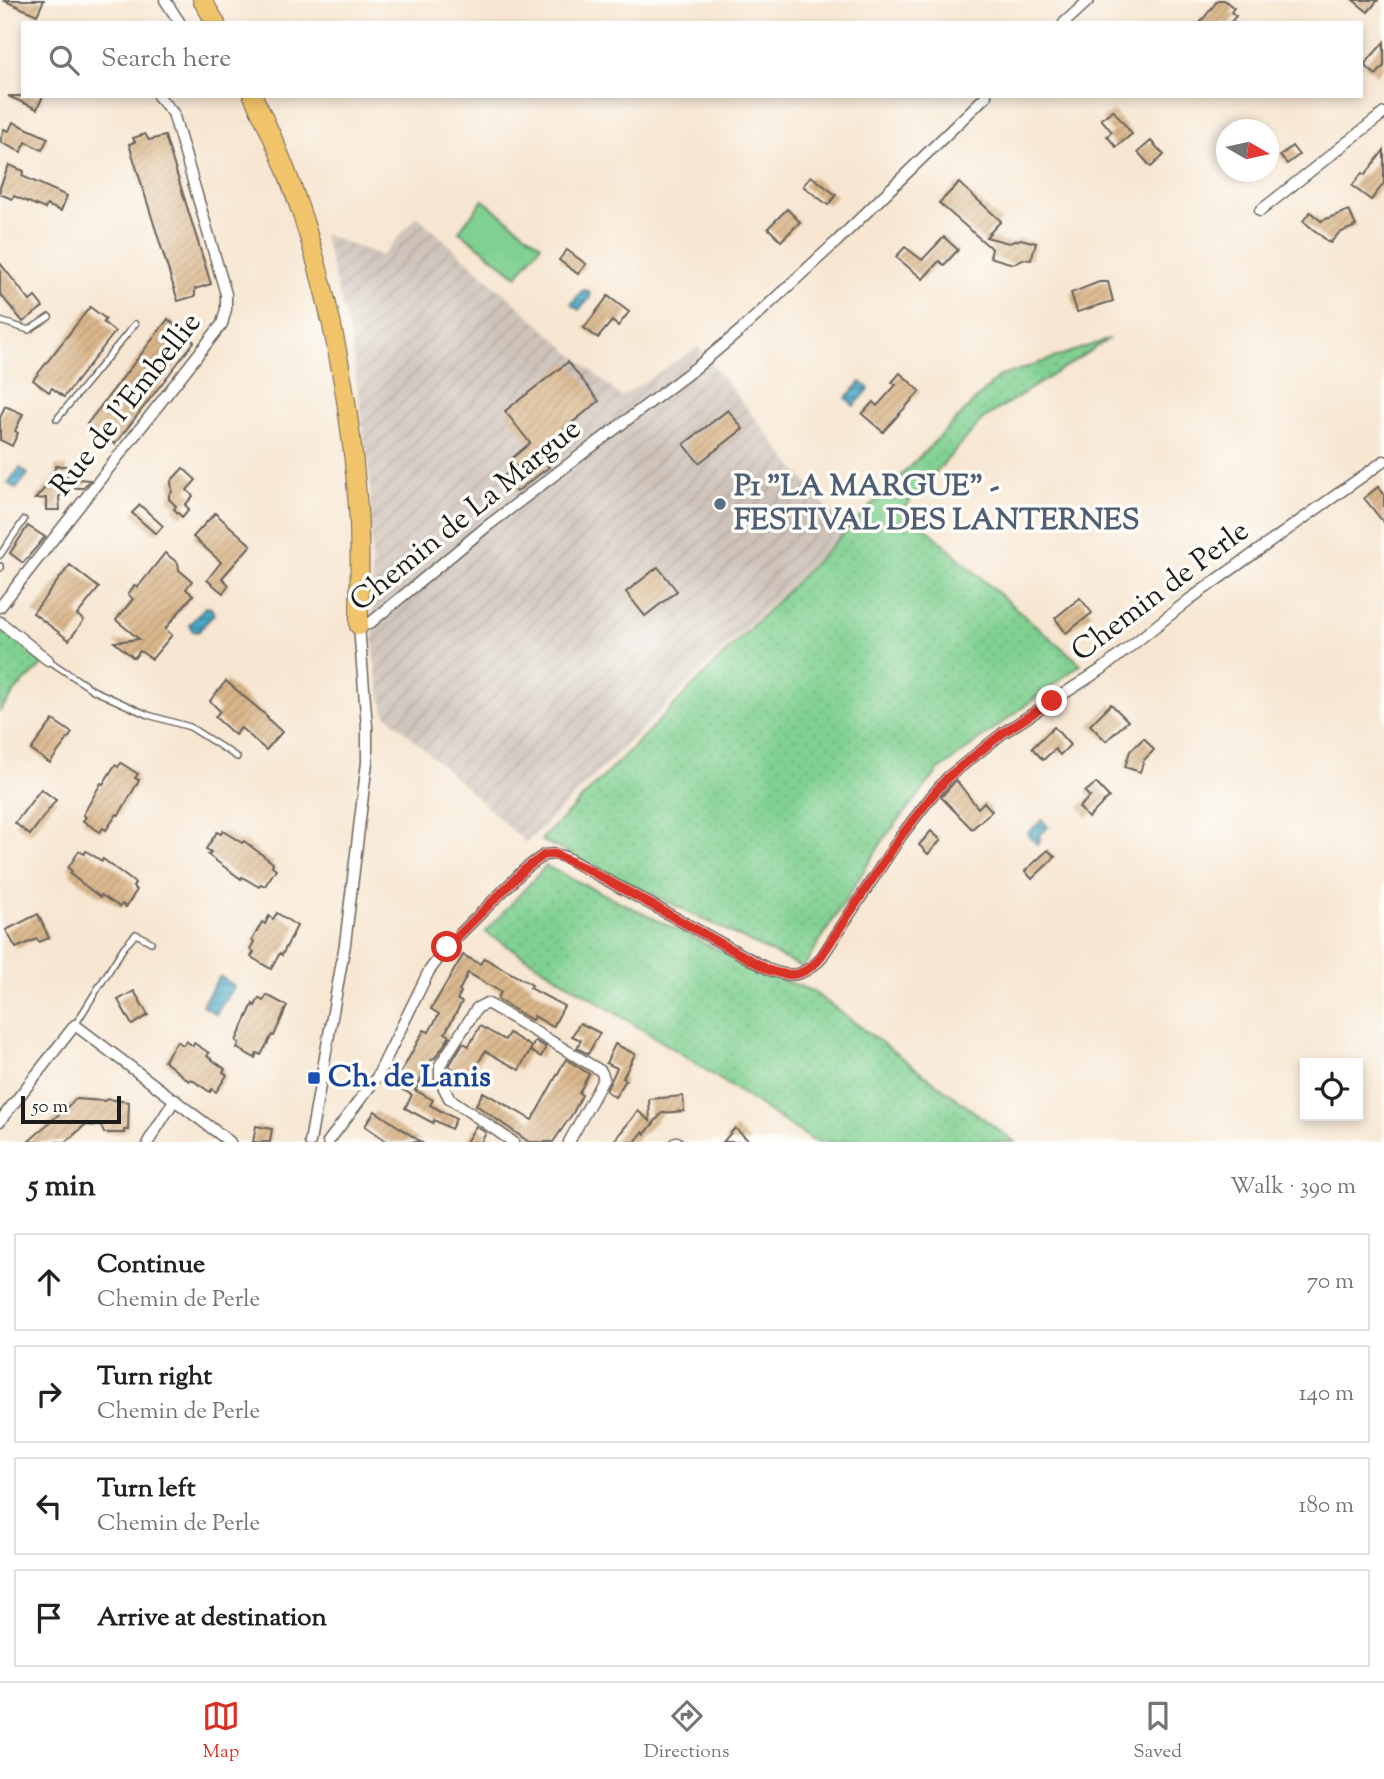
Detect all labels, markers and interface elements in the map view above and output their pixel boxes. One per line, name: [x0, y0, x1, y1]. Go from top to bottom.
search box: [21, 21, 1363, 98]
icon: search: [45, 41, 83, 79]
text: Search here: [101, 41, 231, 78]
north arrow: [1216, 119, 1279, 182]
street label: Rue de l'Embellie: [41, 304, 213, 506]
street label: Chemin de La Margue: [341, 409, 591, 623]
place label: P1 "LA MARGUE" - FESTIVAL DES LANTERNES: [734, 466, 1140, 543]
marker: P1 "LA MARGUE" - FESTIVAL DES LANTERNES: [712, 496, 728, 512]
street label: Chemin de Perle: [1063, 511, 1259, 673]
route end: [1036, 685, 1067, 716]
route start: [431, 931, 462, 962]
place label: Ch. de Lanis: [328, 1057, 491, 1100]
map controls: [1300, 1058, 1363, 1121]
button: locate: [1300, 1058, 1363, 1121]
marker: Ch. de Lanis: [306, 1070, 322, 1086]
scale bar: [21, 1093, 121, 1125]
text: 50 m: [32, 1094, 68, 1121]
text: 5 min: [28, 1166, 96, 1209]
text: Walk · 390 m: [1230, 1171, 1356, 1204]
text: Continue: [97, 1247, 205, 1284]
icon: ahead: [30, 1263, 68, 1301]
text: 70 m: [1307, 1266, 1354, 1299]
text: Chemin de Perle: [97, 1284, 260, 1317]
text: Turn right: [97, 1359, 212, 1396]
icon: right: [30, 1375, 68, 1413]
text: 140 m: [1299, 1378, 1354, 1411]
text: Chemin de Perle: [97, 1396, 260, 1429]
text: Turn left: [97, 1471, 196, 1508]
icon: left: [30, 1487, 68, 1525]
text: 180 m: [1299, 1490, 1354, 1523]
text: Chemin de Perle: [97, 1508, 260, 1541]
icon: arrive: [30, 1599, 68, 1637]
text: Arrive at destination: [97, 1600, 327, 1637]
tab: Map: [202, 1697, 240, 1766]
tab: Directions: [644, 1697, 729, 1766]
tab: Saved: [1133, 1697, 1182, 1766]

